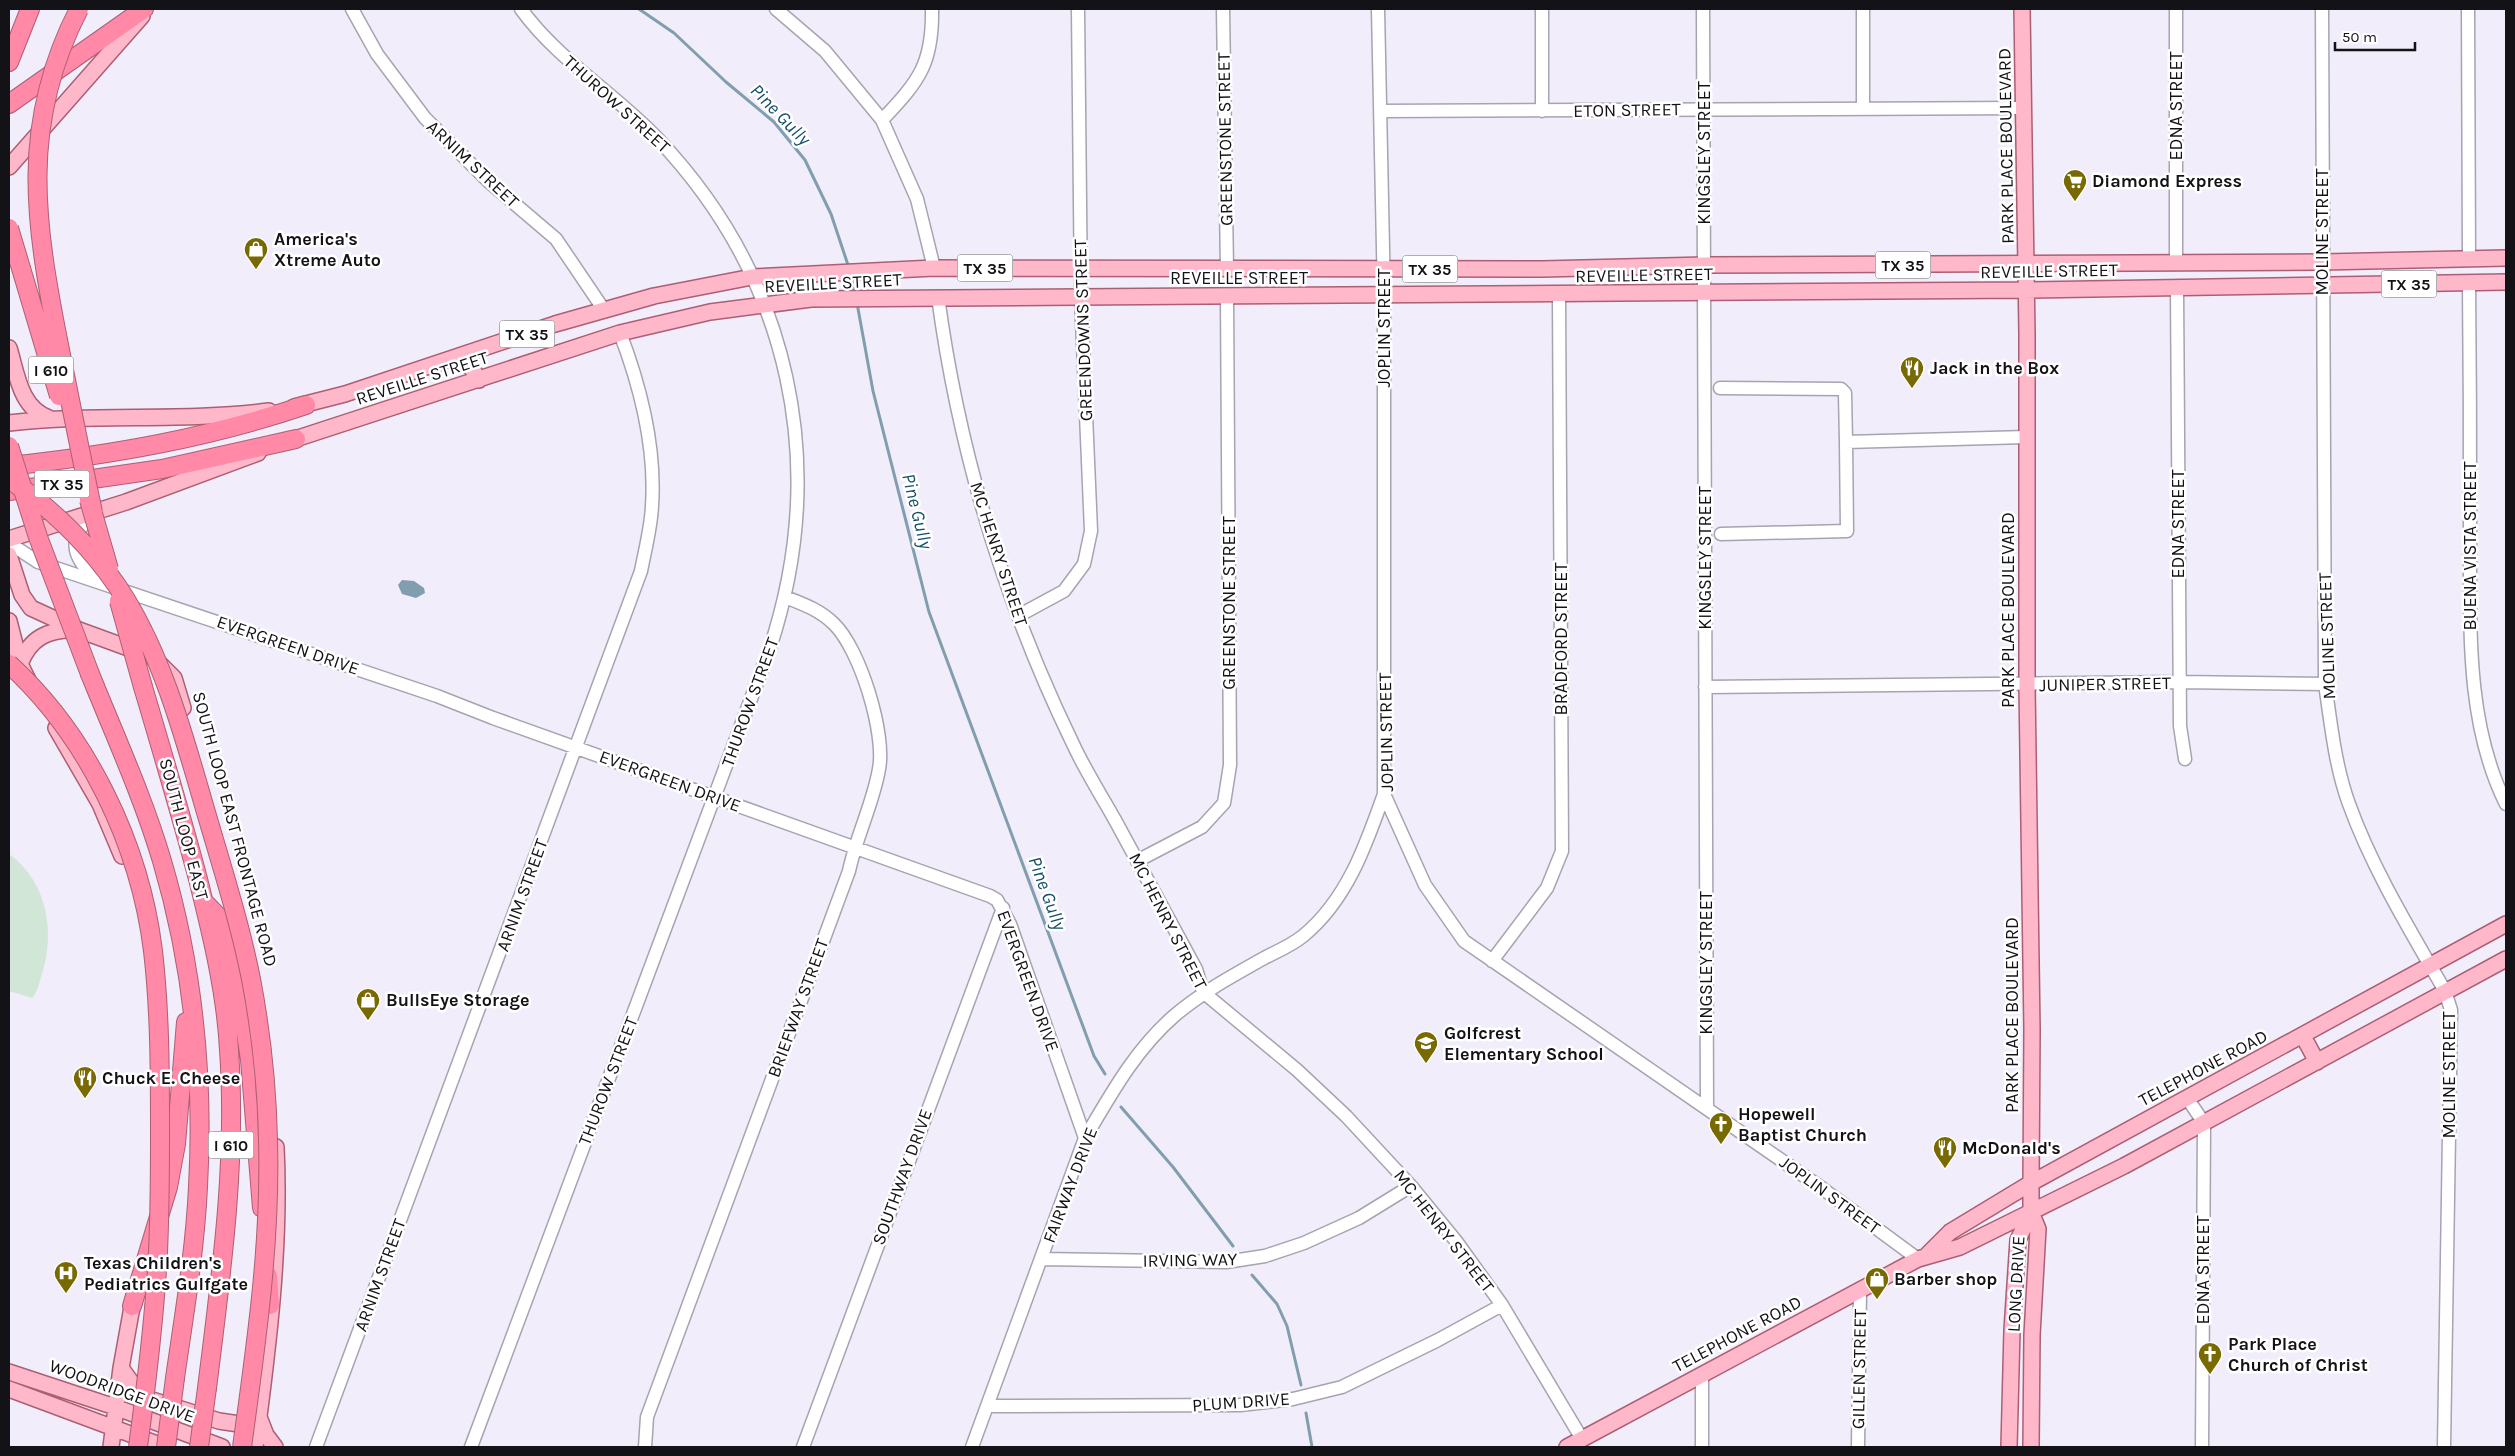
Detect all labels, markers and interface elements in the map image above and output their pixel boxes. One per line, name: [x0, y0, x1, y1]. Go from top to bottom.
scale bar: [2335, 20, 2415, 52]
text: 50 m: [2342, 28, 2377, 46]
street label: PARK PLACE BOULEVARD: [1993, 48, 2019, 244]
street label: THUROW STREET: [559, 50, 675, 158]
street label: EDNA STREET: [2165, 51, 2187, 161]
street label: GREENSTONE STREET: [1212, 52, 1238, 226]
water label: Pine Gully: [746, 79, 815, 151]
street label: KINGSLEY STREET: [1693, 81, 1715, 225]
street label: ETON STREET: [1573, 98, 1681, 122]
street label: ARNIM STREET: [422, 116, 524, 212]
supermarket icon: Diamond Express: [2062, 168, 2088, 202]
street label: MOLINE STREET: [2311, 168, 2333, 296]
place label: Diamond Express: [2092, 170, 2242, 192]
place label: America's Xtreme Auto: [274, 228, 381, 271]
shop icon: America's Xtreme Auto: [243, 236, 269, 270]
street label: GREENDOWNS STREET: [1069, 238, 1097, 422]
road number: TX 35: [1876, 252, 1930, 278]
road number: TX 35: [958, 254, 1012, 282]
road number: TX 35: [1402, 255, 1458, 282]
street label: REVEILLE STREET: [1980, 259, 2118, 283]
street label: REVEILLE STREET: [1575, 263, 1713, 287]
street label: REVEILLE STREET: [1170, 267, 1308, 289]
street label: REVEILLE STREET: [764, 268, 902, 298]
street label: JOPLIN STREET: [1373, 268, 1395, 388]
road number: TX 35: [2382, 270, 2436, 298]
road number: TX 35: [500, 320, 554, 348]
street label: REVEILLE STREET: [353, 346, 491, 410]
restaurant icon: Jack in the Box: [1899, 355, 1925, 389]
road number: I 610: [28, 356, 74, 384]
place label: Jack in the Box: [1930, 357, 2059, 379]
street label: BUENA VISTA STREET: [2459, 461, 2481, 631]
street label: EDNA STREET: [2167, 469, 2189, 579]
road number: TX 35: [34, 470, 90, 498]
water label: Pine Gully: [897, 471, 937, 552]
street label: MC HENRY STREET: [965, 479, 1033, 629]
street label: KINGSLEY STREET: [1694, 486, 1716, 630]
street label: PARK PLACE BOULEVARD: [1997, 512, 2019, 708]
street label: GREENSTONE STREET: [1218, 516, 1240, 690]
street label: BRADFORD STREET: [1550, 563, 1572, 715]
street label: MOLINE STREET: [2314, 572, 2340, 700]
street label: EVERGREEN DRIVE: [214, 610, 362, 680]
street label: THUROW STREET: [716, 634, 784, 770]
street label: JOPLIN STREET: [1374, 672, 1398, 792]
street label: JUNIPER STREET: [2039, 672, 2171, 696]
street label: SOUTH LOOP EAST FRONTAGE ROAD: [188, 689, 282, 969]
street label: EVERGREEN DRIVE: [596, 745, 744, 817]
street label: SOUTH LOOP EAST: [155, 756, 213, 902]
street label: ARNIM STREET: [491, 836, 553, 954]
street label: MC HENRY STREET: [1124, 849, 1212, 993]
water label: Pine Gully: [1024, 853, 1071, 934]
street label: KINGSLEY STREET: [1695, 891, 1717, 1035]
street label: EVERGREEN DRIVE: [992, 907, 1064, 1055]
street label: PARK PLACE BOULEVARD: [2001, 917, 2023, 1113]
street label: BRIEFWAY STREET: [763, 935, 833, 1081]
shop icon: BullsEye Storage: [355, 987, 381, 1021]
place label: BullsEye Storage: [386, 989, 530, 1011]
street label: MOLINE STREET: [2438, 1011, 2460, 1139]
street label: THUROW STREET: [573, 1014, 643, 1148]
place label: Golfcrest Elementary School: [1444, 1022, 1604, 1065]
street label: TELEPHONE ROAD: [2135, 1025, 2271, 1111]
school or university icon: Golfcrest Elementary School: [1413, 1030, 1439, 1064]
restaurant icon: Chuck E. Cheese: [72, 1065, 98, 1099]
place label: Chuck E. Cheese: [102, 1067, 240, 1089]
place label: Hopewell Baptist Church: [1738, 1103, 1867, 1146]
street label: SOUTHWAY DRIVE: [867, 1106, 937, 1248]
church icon: Hopewell Baptist Church: [1708, 1111, 1734, 1145]
street label: FAIRWAY DRIVE: [1038, 1124, 1102, 1246]
road number: I 610: [208, 1132, 254, 1158]
restaurant icon: McDonald's: [1932, 1135, 1958, 1169]
place label: McDonald's: [1962, 1137, 2061, 1159]
street label: JOPLIN STREET: [1775, 1151, 1885, 1239]
street label: MC HENRY STREET: [1389, 1165, 1499, 1297]
street label: EDNA STREET: [2192, 1215, 2214, 1325]
street label: ARNIM STREET: [349, 1216, 411, 1334]
street label: LONG DRIVE: [2002, 1235, 2030, 1333]
street label: IRVING WAY: [1142, 1248, 1238, 1272]
place label: Texas Children's Pediatrics Gulfgate: [84, 1252, 248, 1295]
hospital icon: Texas Children's Pediatrics Gulfgate: [53, 1260, 79, 1294]
shop icon: Barber shop: [1864, 1266, 1890, 1300]
place label: Barber shop: [1894, 1268, 1997, 1290]
street label: TELEPHONE ROAD: [1669, 1291, 1805, 1377]
street label: GILLEN STREET: [1847, 1309, 1871, 1429]
place label: Park Place Church of Christ: [2228, 1333, 2368, 1376]
church icon: Park Place Church of Christ: [2197, 1341, 2223, 1375]
street label: WOODRIDGE DRIVE: [46, 1354, 198, 1428]
street label: PLUM DRIVE: [1191, 1388, 1291, 1416]

